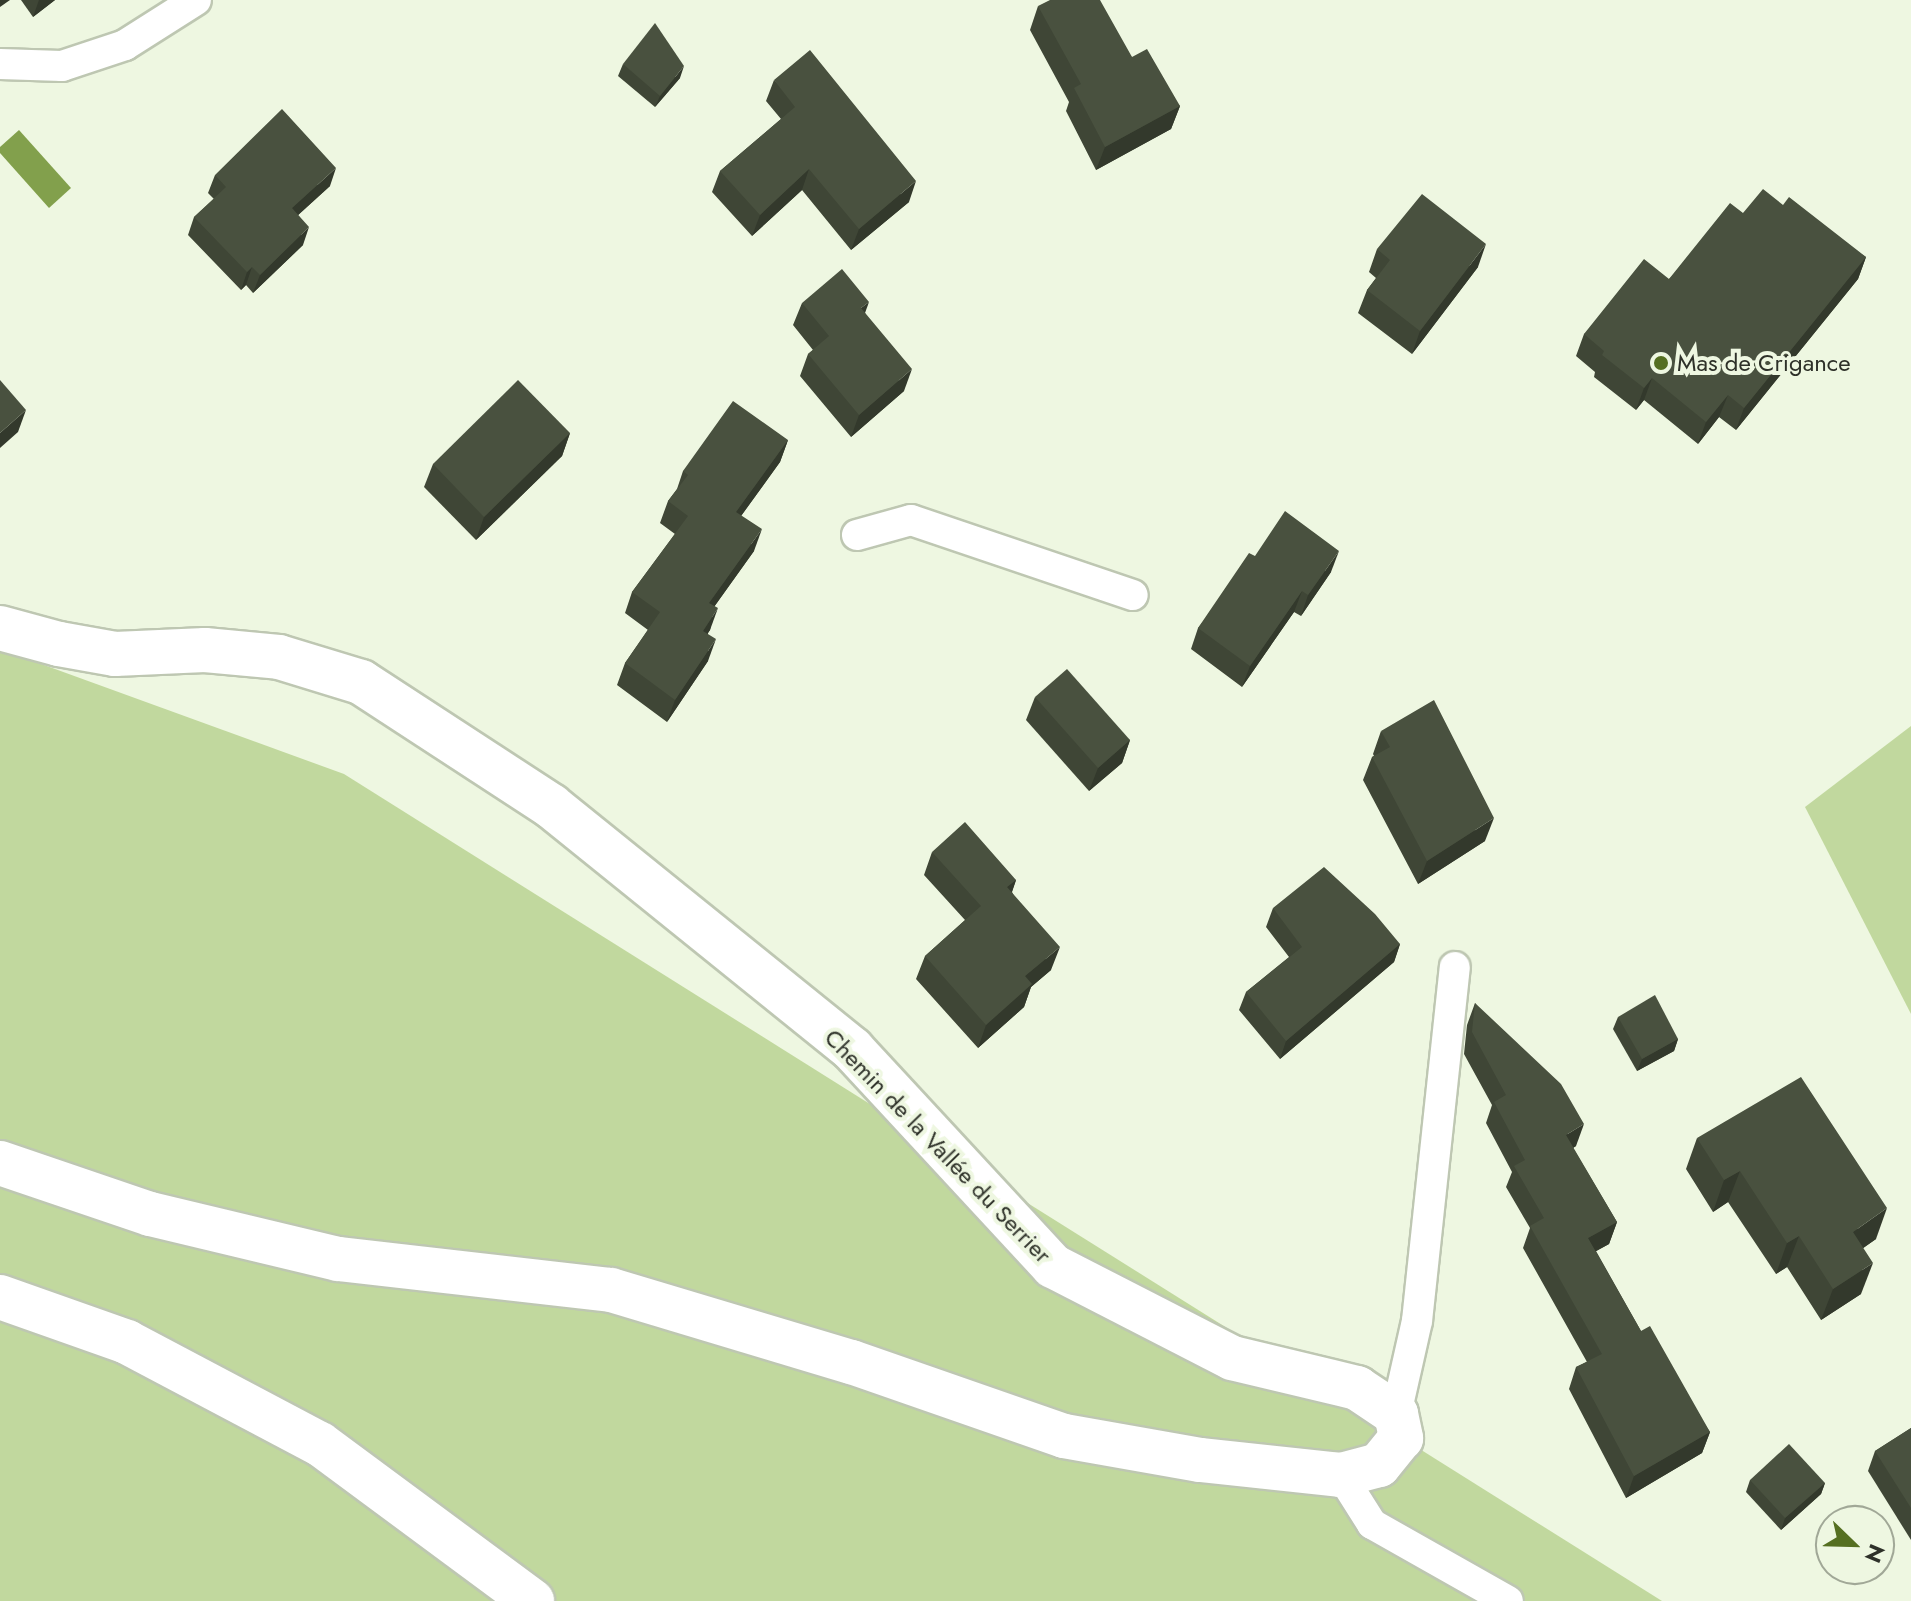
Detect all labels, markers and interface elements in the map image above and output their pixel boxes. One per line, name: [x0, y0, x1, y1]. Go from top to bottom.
place label: Mas de Crigance: [1677, 349, 1851, 377]
marker: Mas de Crigance: [1652, 354, 1670, 372]
street label: Chemin de la Vallée du Serrier: [819, 1023, 1057, 1269]
north arrow: [1815, 1505, 1895, 1585]
text: N: [1857, 1539, 1893, 1568]

